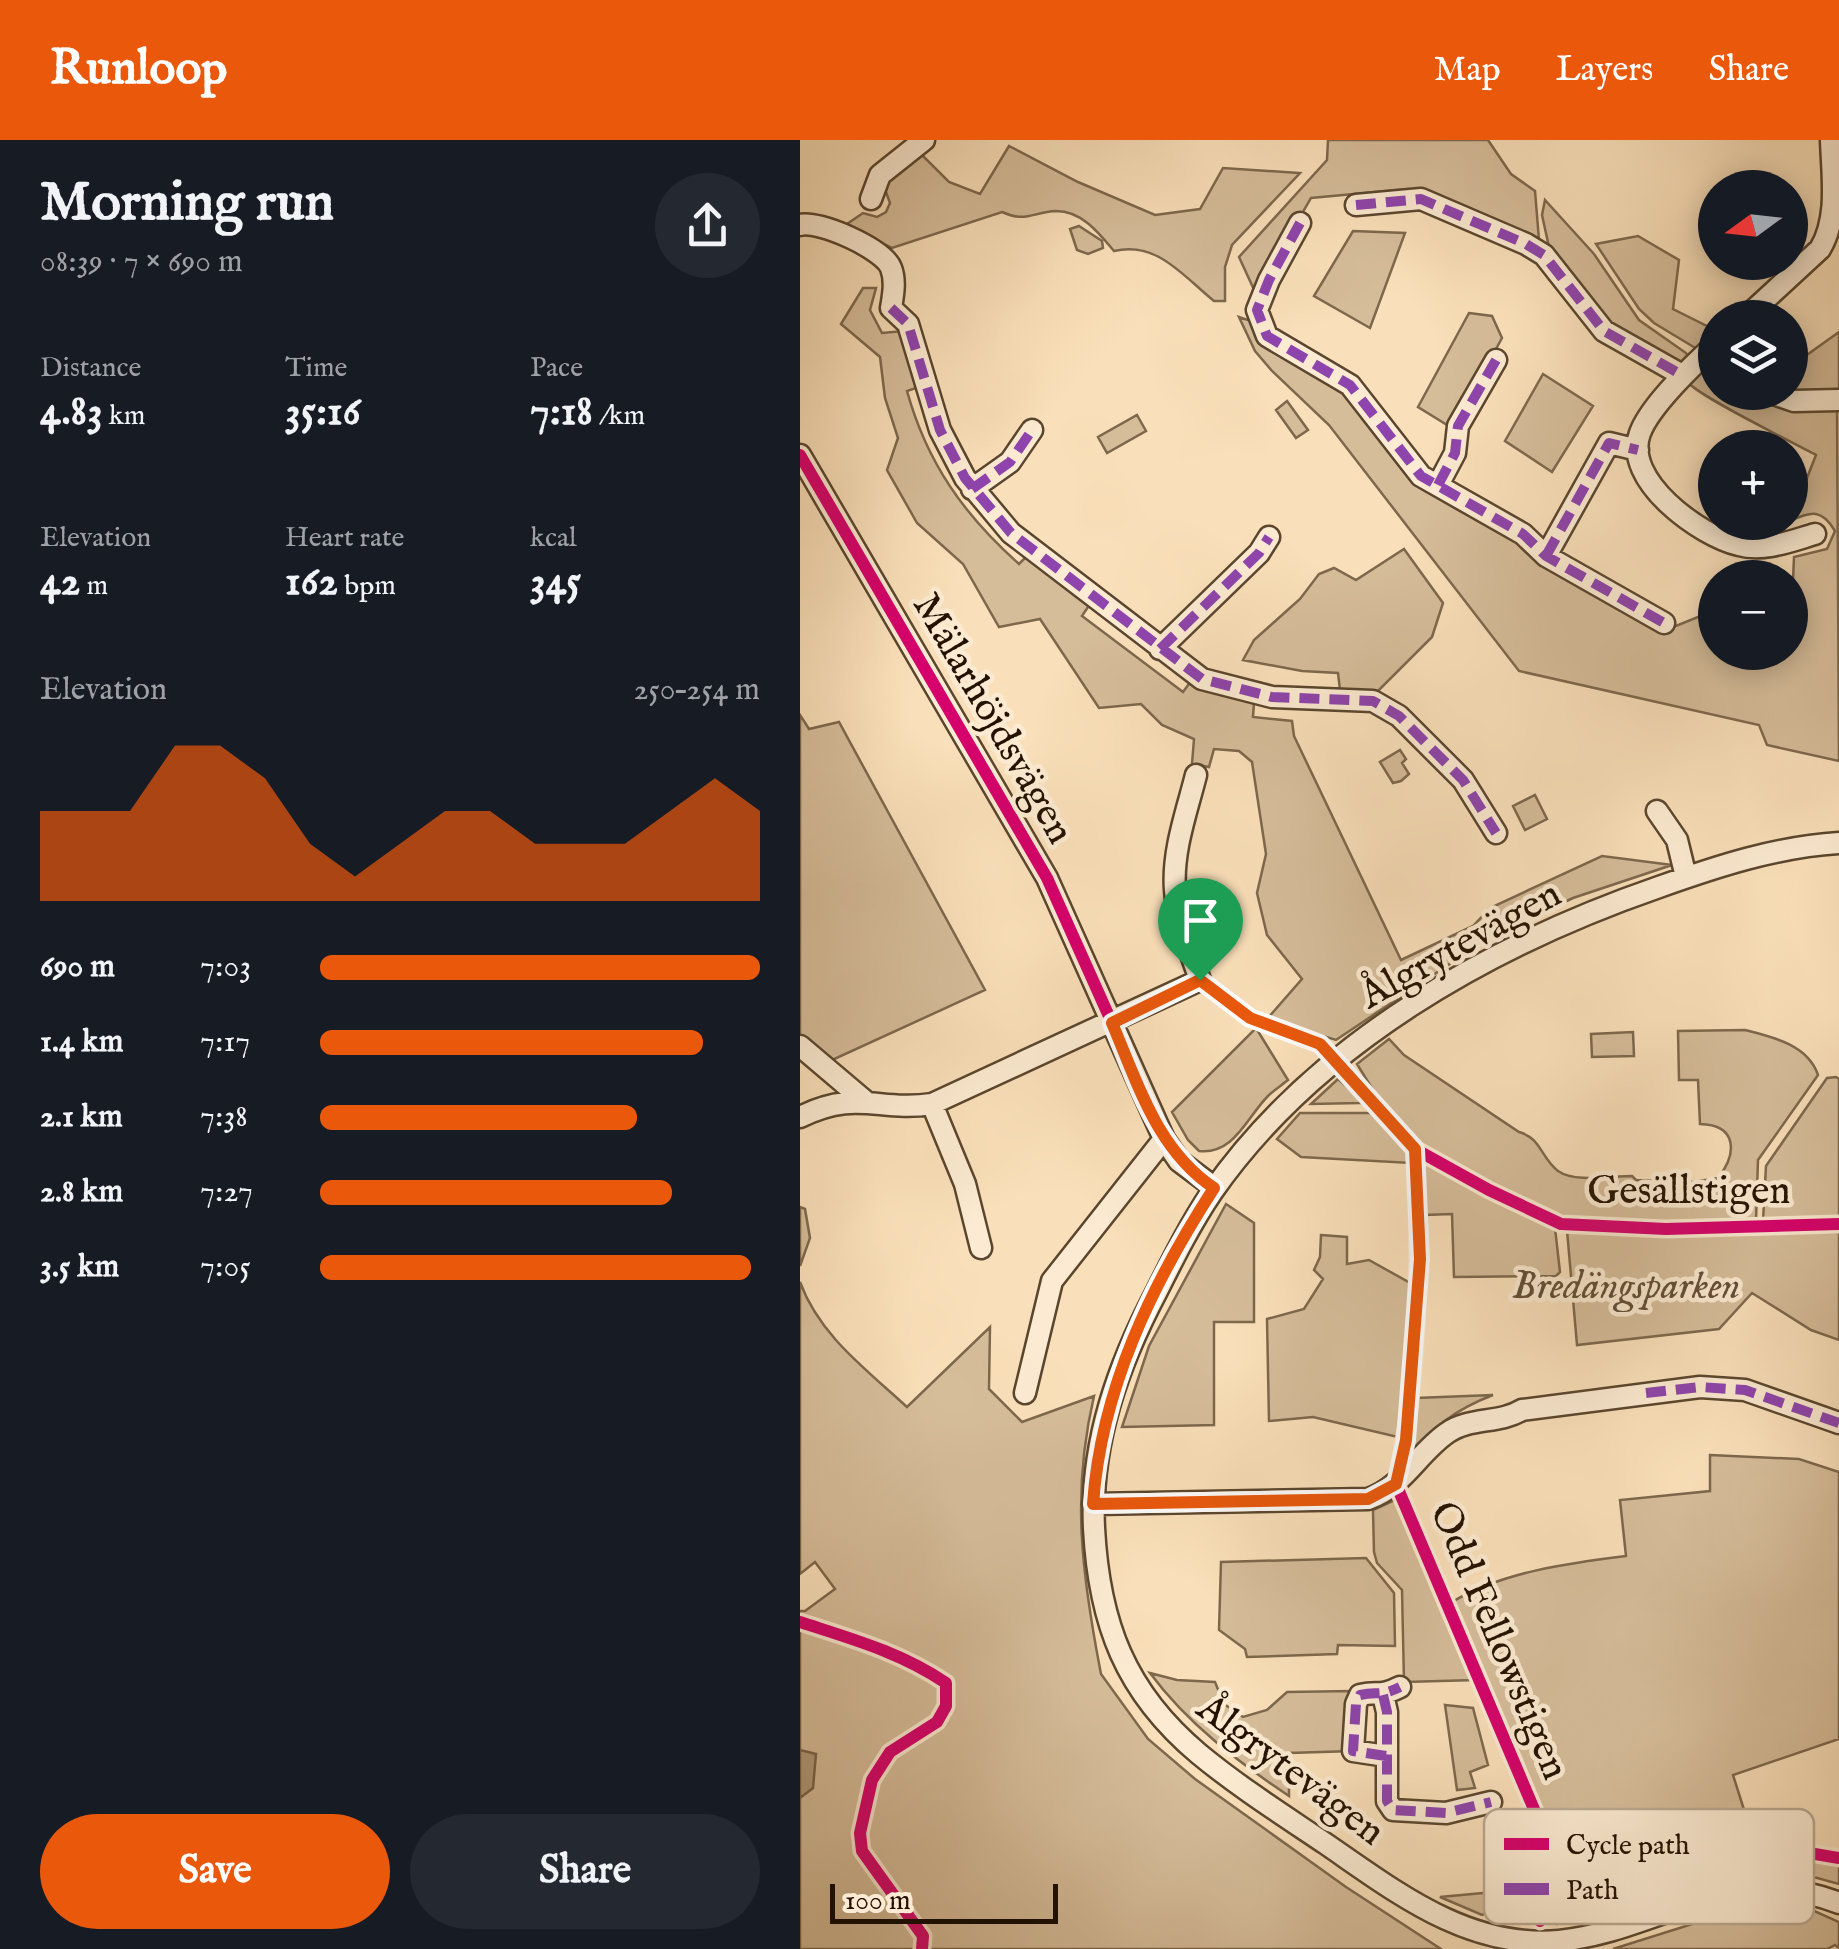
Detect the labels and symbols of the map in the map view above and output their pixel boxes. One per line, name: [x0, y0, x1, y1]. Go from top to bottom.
north arrow: [1698, 170, 1808, 280]
street label: Mälarhöjdsvägen: [900, 584, 1084, 854]
street label: Ålgrytevägen: [1350, 869, 1571, 1023]
pin: [1158, 878, 1243, 981]
street label: Gesällstigen: [1587, 1167, 1791, 1218]
park label: Bredängsparken: [1512, 1262, 1740, 1313]
street label: Odd Fellowstigen: [1417, 1494, 1579, 1788]
street label: Ålgrytevägen: [1185, 1682, 1395, 1858]
legend: [1484, 1809, 1814, 1924]
text: Cycle path: [1566, 1829, 1690, 1864]
text: Path: [1566, 1874, 1619, 1909]
scale bar: [830, 1879, 1058, 1924]

